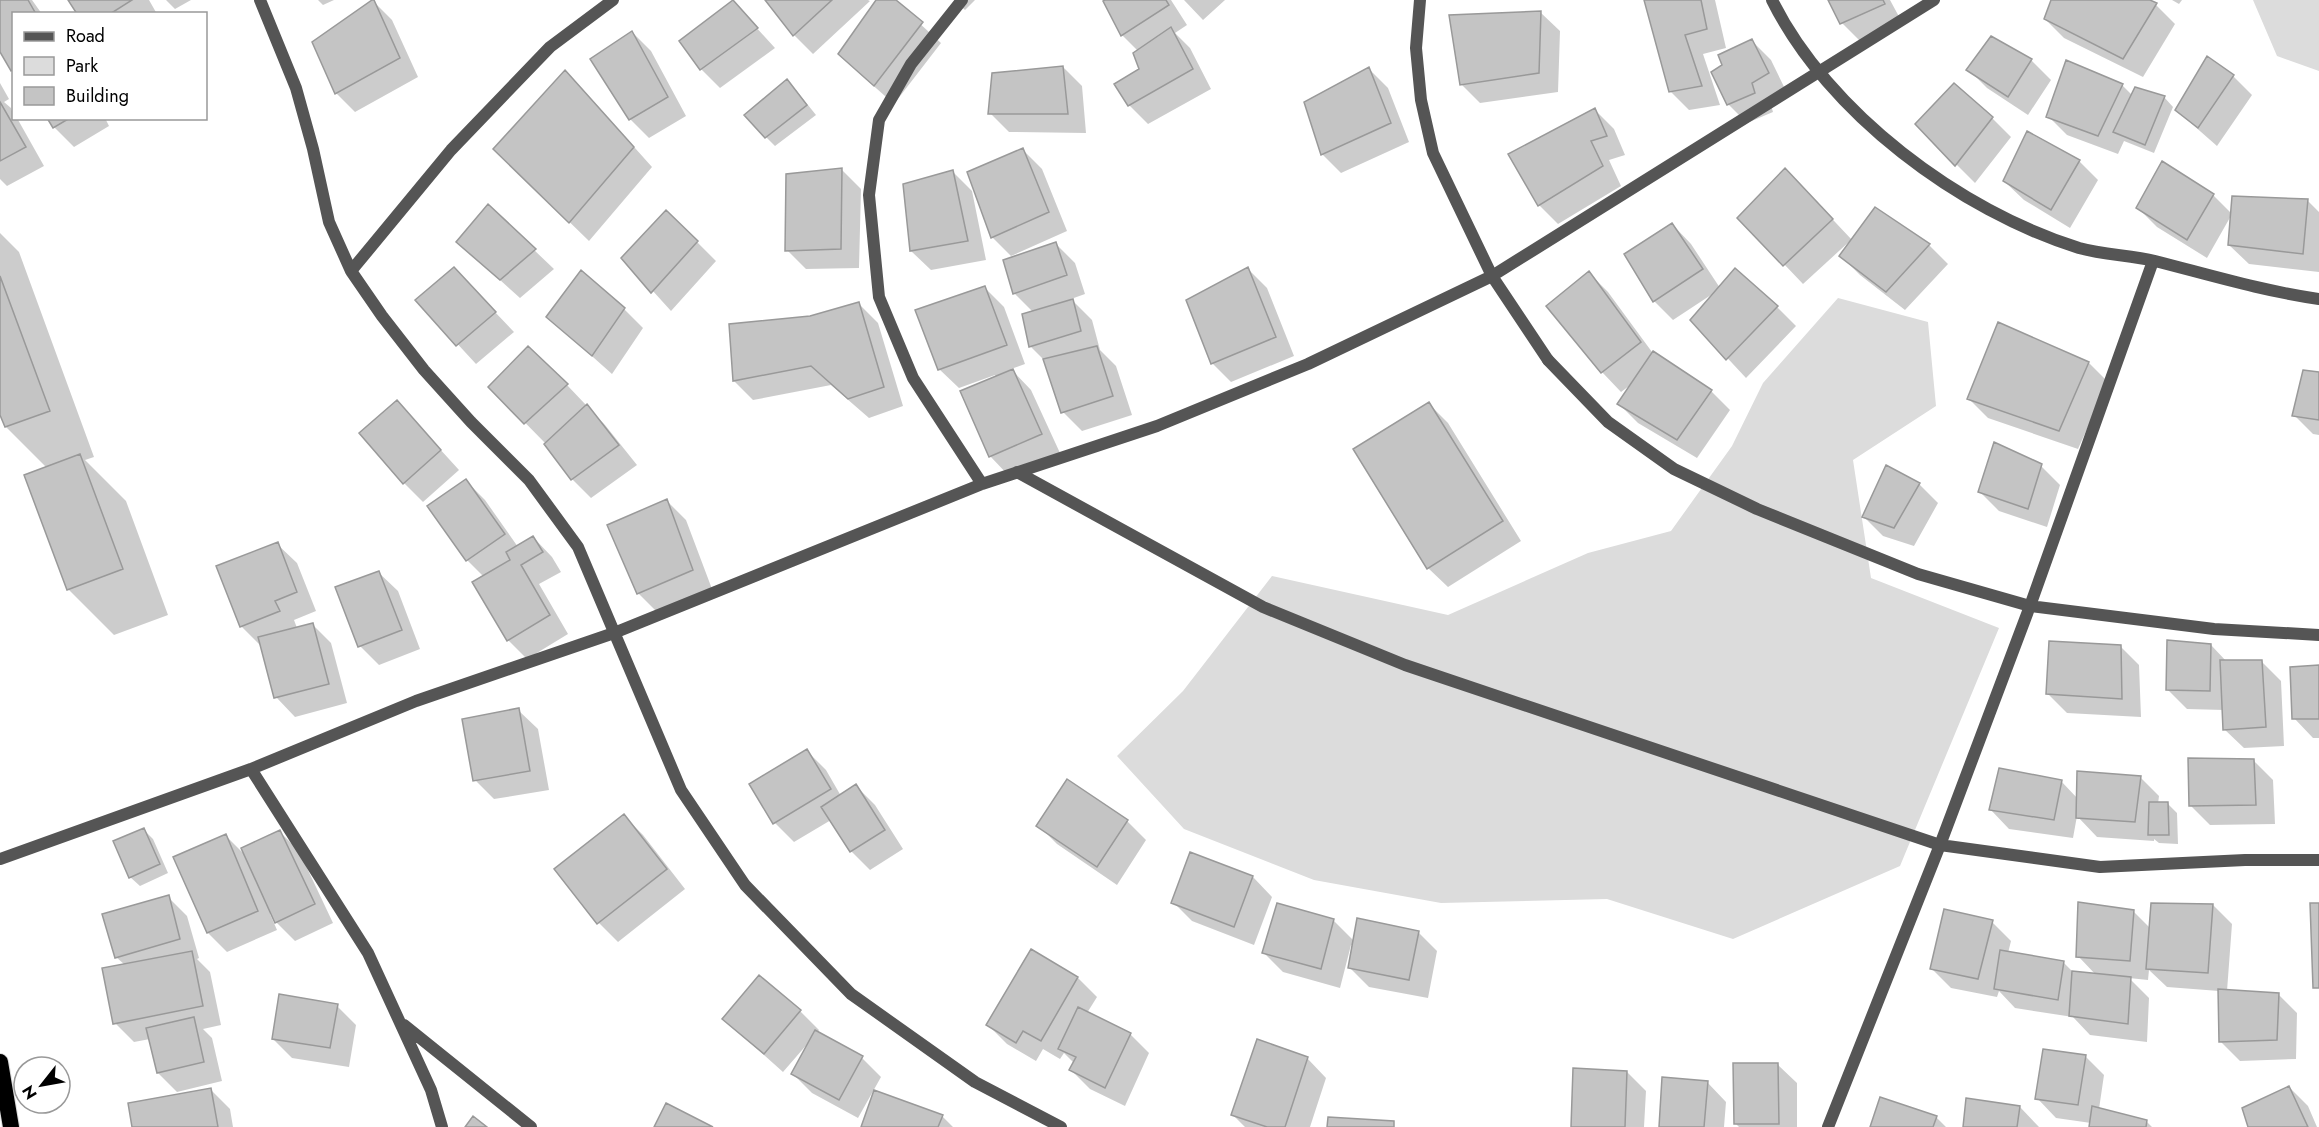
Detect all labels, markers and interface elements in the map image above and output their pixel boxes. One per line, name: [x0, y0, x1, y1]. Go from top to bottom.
legend: [12, 12, 207, 120]
text: Road: [66, 23, 105, 49]
text: Park: [66, 53, 98, 79]
text: Building: [66, 83, 129, 109]
north arrow: [12, 1055, 72, 1115]
text: N: [16, 1081, 43, 1104]

